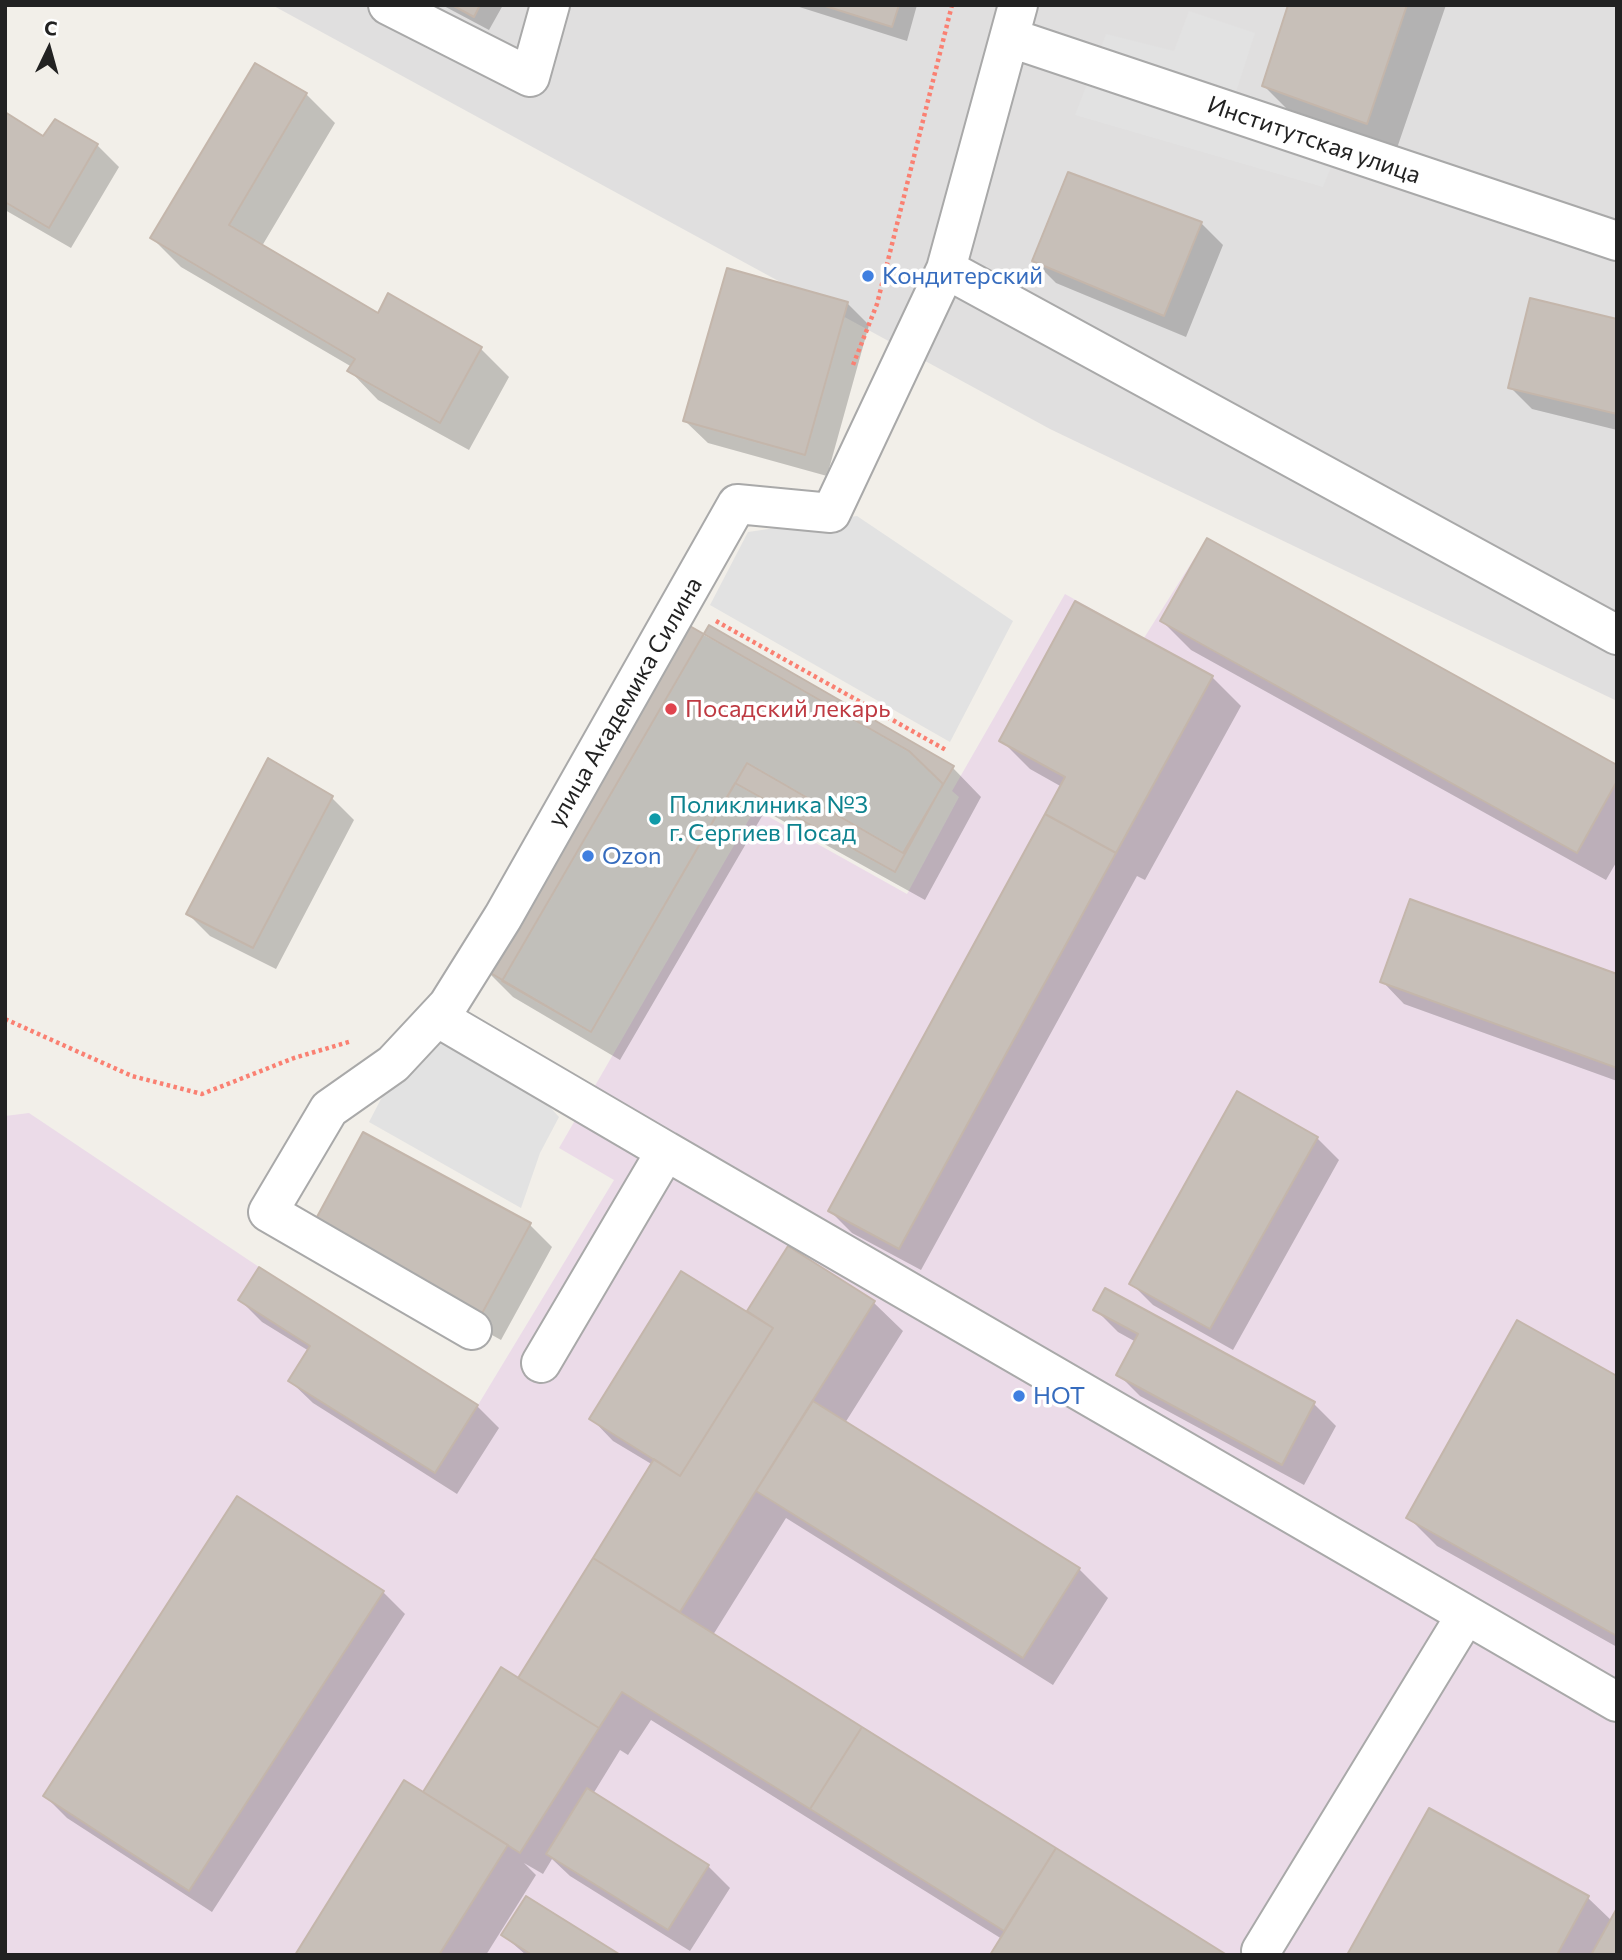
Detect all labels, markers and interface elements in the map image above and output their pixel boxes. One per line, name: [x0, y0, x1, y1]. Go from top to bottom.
north arrow: [14, 14, 84, 84]
text: С: [43, 16, 58, 40]
street label: Институтская улица: [1204, 90, 1424, 190]
place label: Кондитерский: [882, 262, 1043, 290]
marker: Кондитерский: [860, 268, 876, 284]
street label: улица Академика Силина: [542, 572, 708, 832]
place label: Посадский лекарь: [685, 695, 891, 723]
marker: Посадский лекарь: [663, 701, 679, 717]
place label: Поликлиника №3 г. Сергиев Посад: [669, 791, 868, 847]
marker: Поликлиника №3 г. Сергиев Посад: [647, 811, 663, 827]
place label: Ozon: [602, 842, 662, 870]
marker: Ozon: [580, 848, 596, 864]
place label: НОТ: [1033, 1382, 1085, 1410]
marker: НОТ: [1011, 1388, 1027, 1404]

